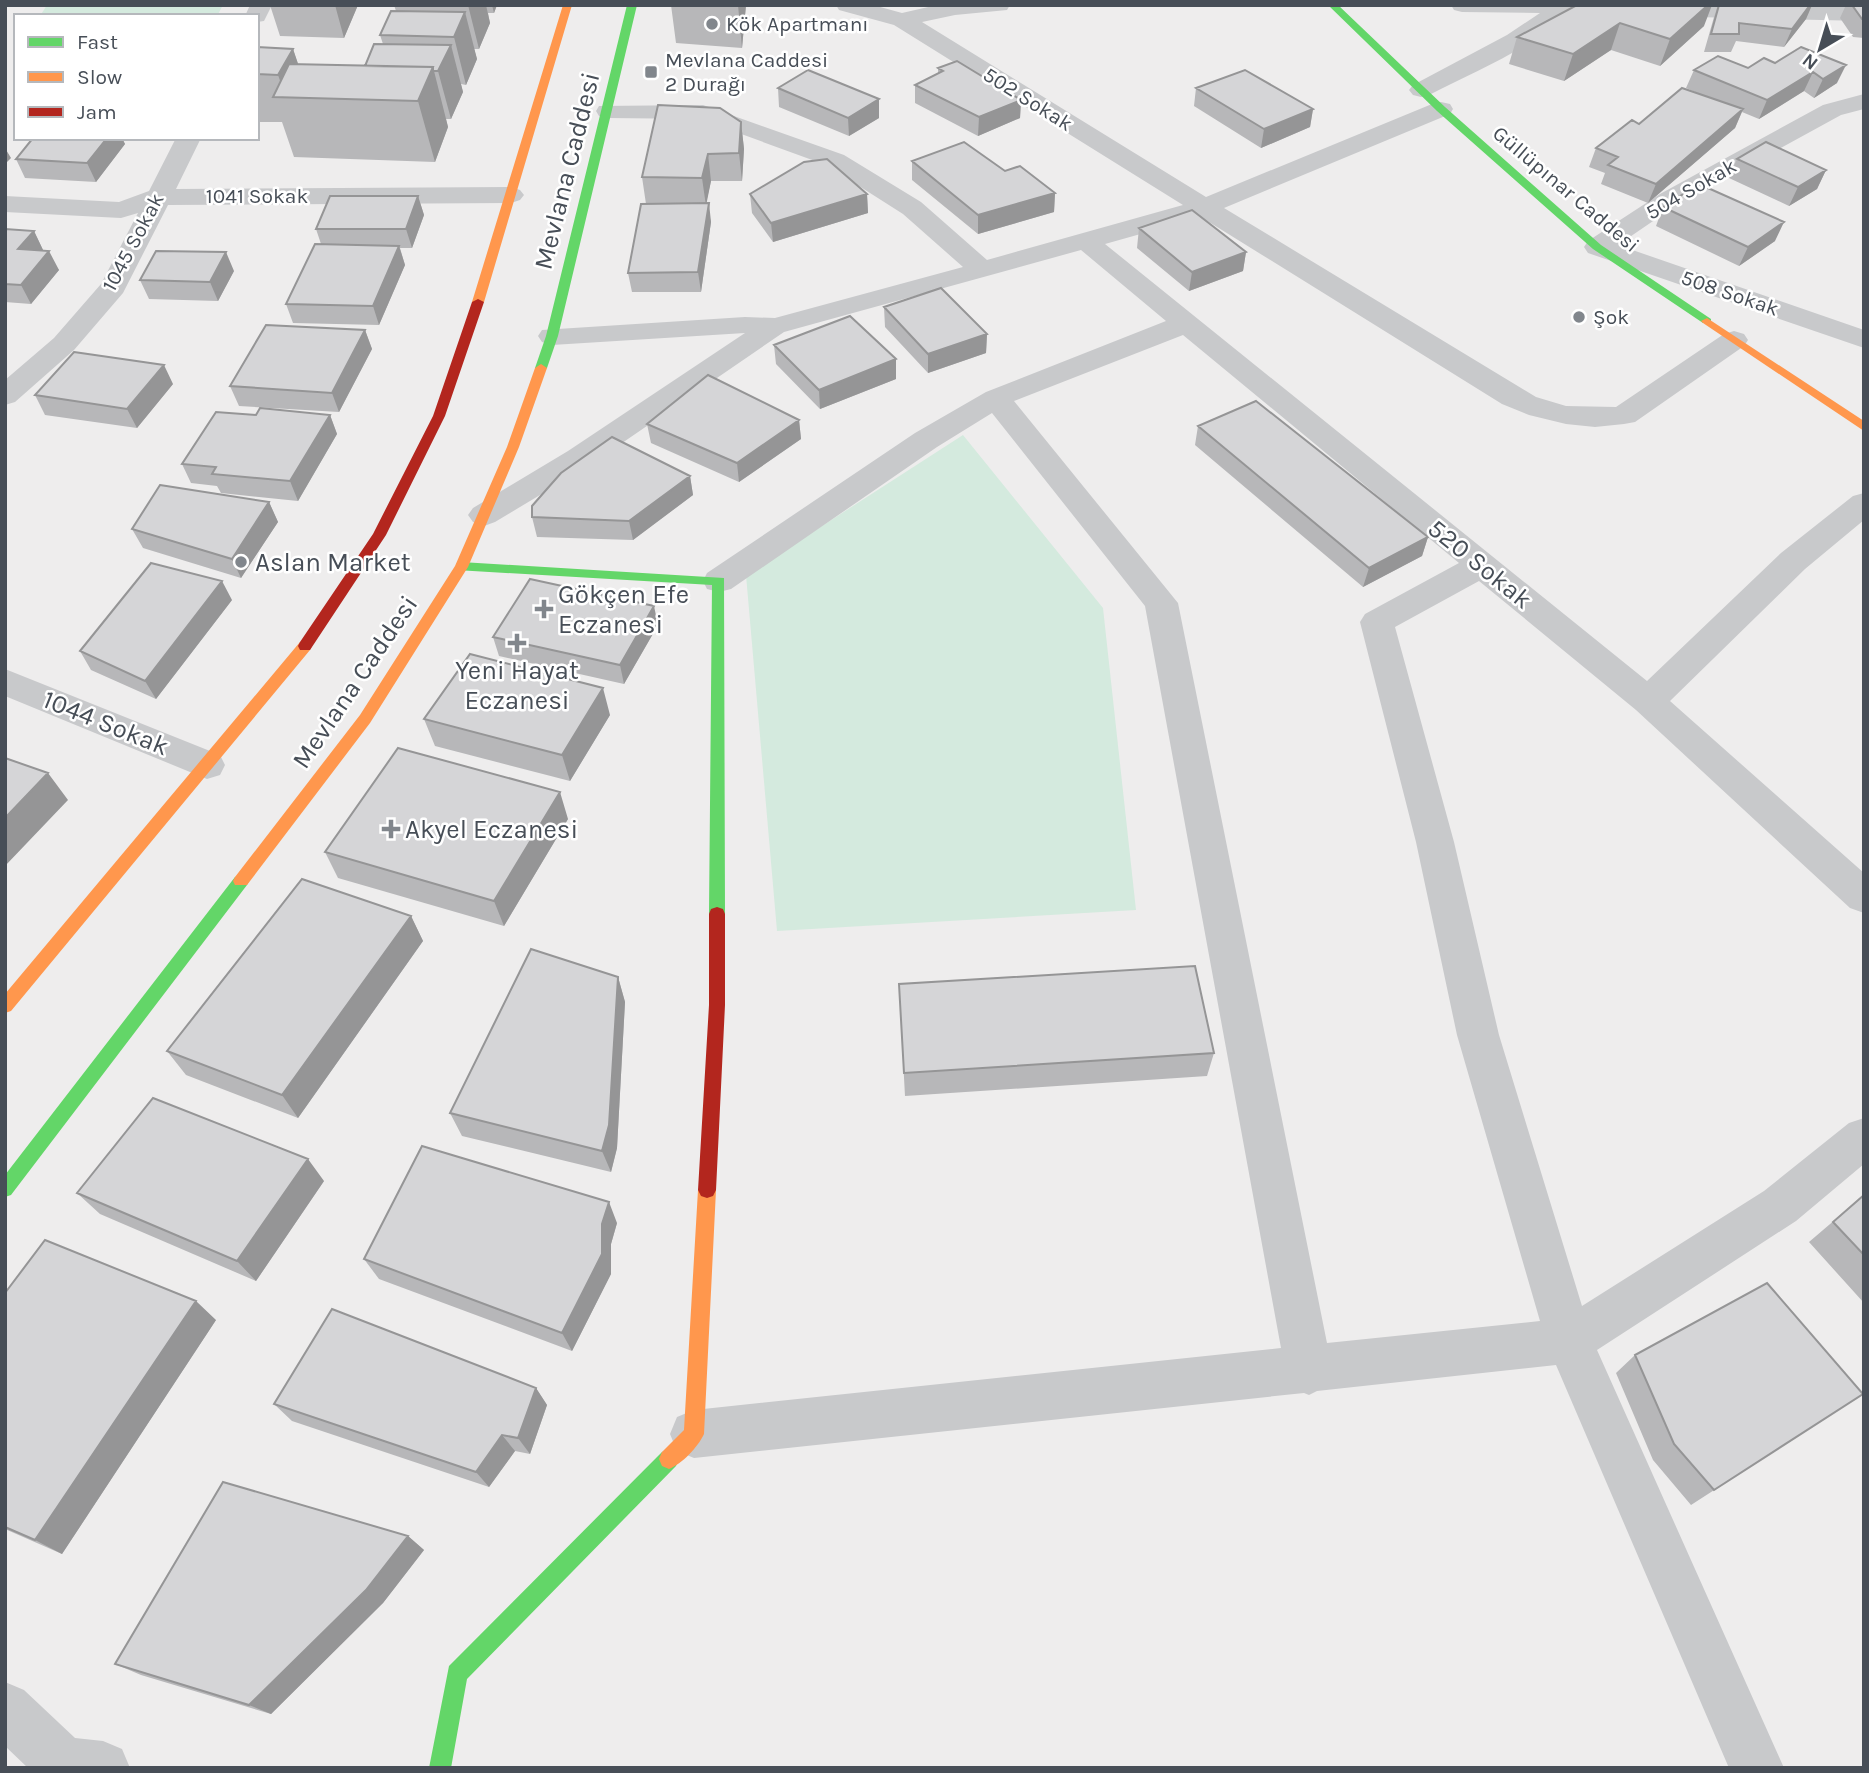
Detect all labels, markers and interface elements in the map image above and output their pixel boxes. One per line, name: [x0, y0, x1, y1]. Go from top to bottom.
place label: Kök Apartmanı: [726, 12, 869, 36]
legend: [14, 14, 259, 140]
north arrow: [1785, 14, 1855, 84]
marker: Kök Apartmanı: [704, 16, 720, 32]
text: Fast: [77, 30, 118, 54]
place label: Mevlana Caddesi 2 Durağı: [665, 48, 828, 96]
text: N: [1798, 49, 1822, 74]
street label: 502 Sokak: [979, 62, 1077, 136]
marker: Mevlana Caddesi 2 Durağı: [643, 64, 659, 80]
text: Slow: [77, 65, 122, 89]
street label: Mevlana Caddesi: [528, 69, 606, 273]
text: Jam: [77, 100, 117, 124]
street label: Güllüpınar Caddesi: [1488, 121, 1644, 257]
street label: 504 Sokak: [1642, 153, 1741, 225]
street label: 1041 Sokak: [206, 184, 308, 208]
street label: 1045 Sokak: [97, 189, 169, 295]
street label: 508 Sokak: [1678, 265, 1782, 321]
place label: Şok: [1593, 305, 1629, 329]
marker: Şok: [1571, 309, 1587, 325]
street label: 520 Sokak: [1422, 513, 1538, 615]
place label: Aslan Market: [255, 547, 411, 578]
marker: Aslan Market: [233, 554, 249, 570]
place label: Gökçen Efe Eczanesi: [558, 579, 689, 640]
street label: Mevlana Caddesi: [286, 590, 424, 774]
marker: Gökçen Efe Eczanesi: [536, 601, 552, 617]
marker: Yeni Hayat Eczanesi: [509, 635, 525, 651]
place label: Yeni Hayat Eczanesi: [455, 655, 579, 716]
street label: 1044 Sokak: [39, 684, 173, 762]
place label: Akyel Eczanesi: [405, 814, 578, 845]
marker: Akyel Eczanesi: [383, 821, 399, 837]

